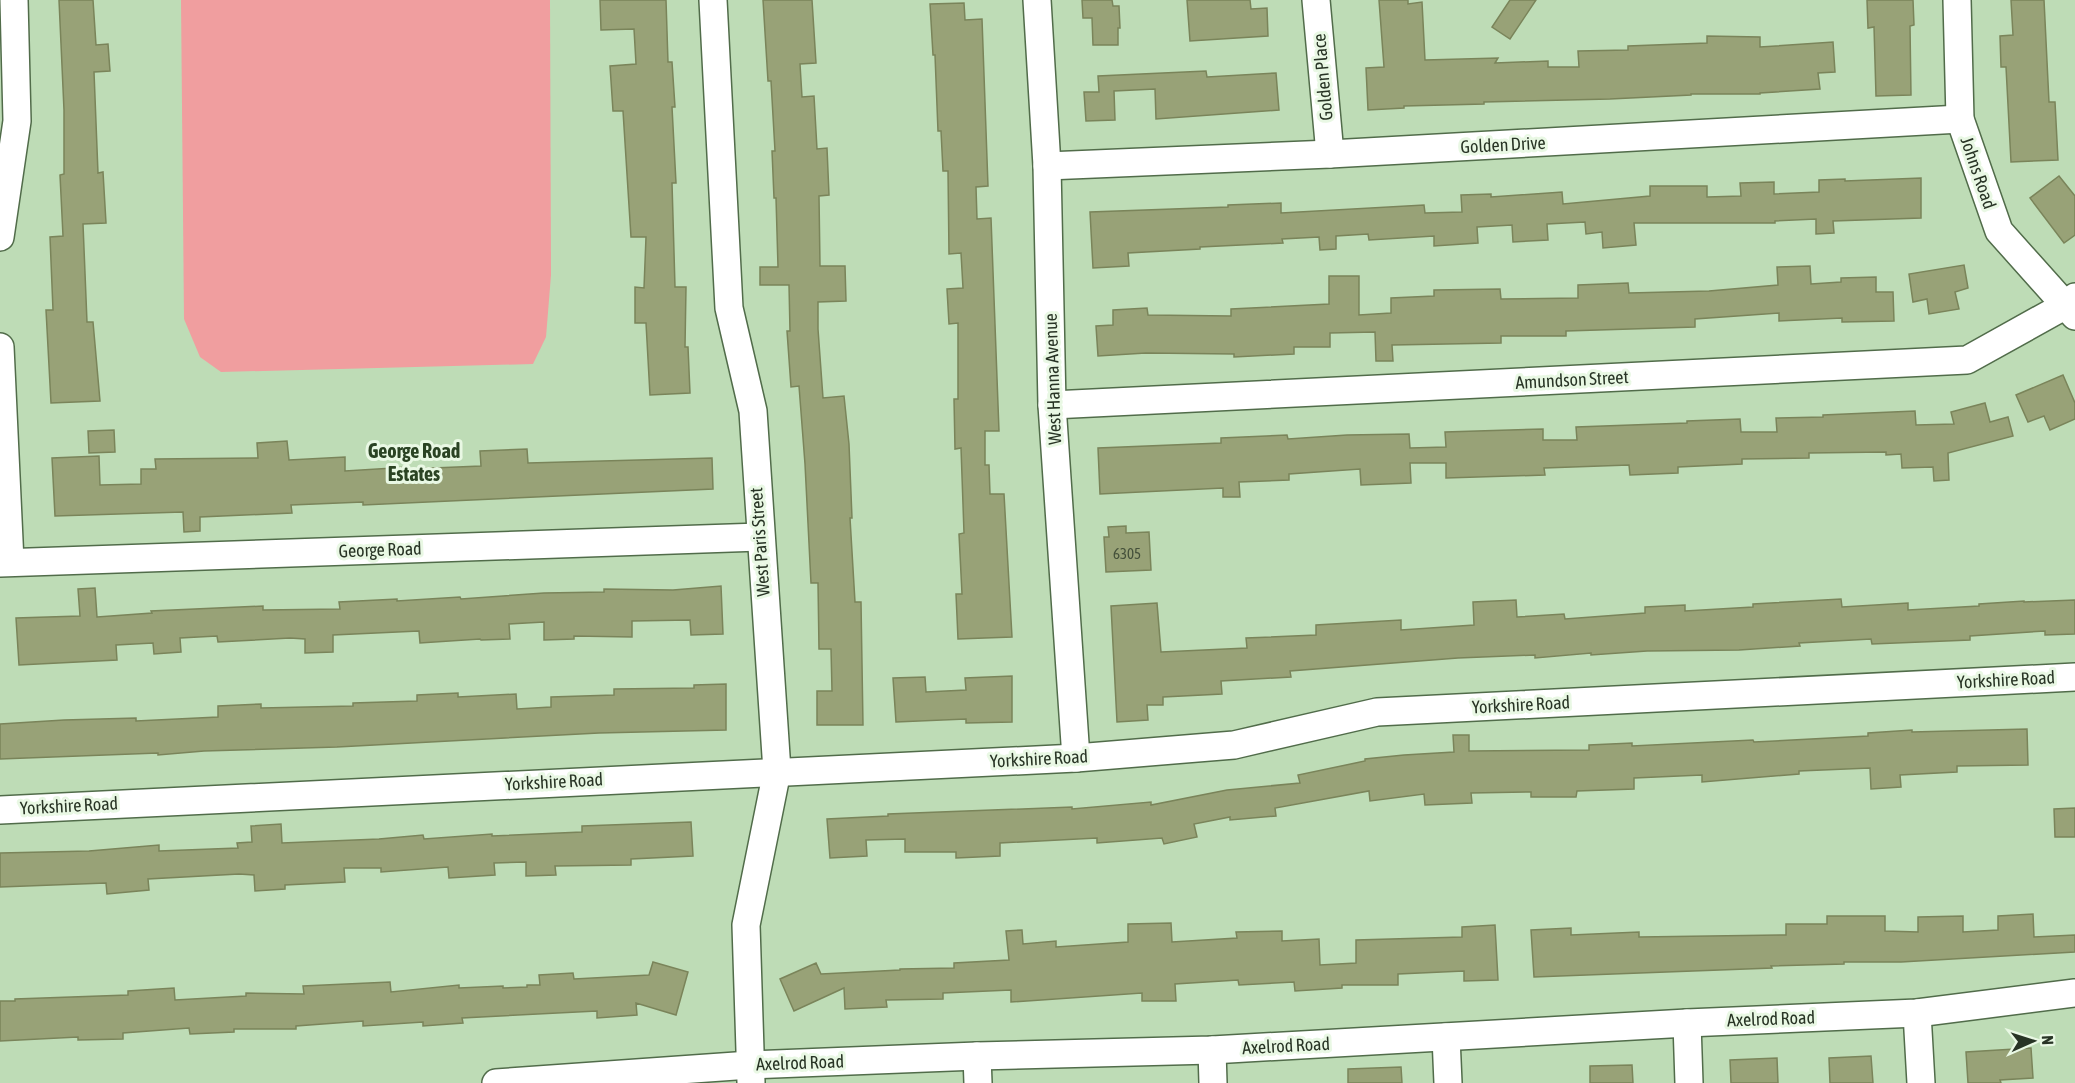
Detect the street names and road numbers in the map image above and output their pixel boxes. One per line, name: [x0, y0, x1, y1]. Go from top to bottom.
street label: Golden Place: [1308, 33, 1337, 121]
street label: Golden Drive: [1460, 132, 1546, 157]
street label: Johns Road: [1956, 134, 2001, 212]
street label: West Hanna Avenue: [1040, 313, 1065, 445]
street label: Amundson Street: [1515, 366, 1629, 393]
street label: West Paris Street: [745, 487, 774, 597]
street label: George Road: [338, 538, 422, 561]
street label: Yorkshire Road: [1956, 666, 2056, 693]
street label: Yorkshire Road: [1471, 691, 1571, 718]
street label: Yorkshire Road: [989, 745, 1089, 772]
street label: Yorkshire Road: [504, 768, 604, 795]
street label: Yorkshire Road: [19, 792, 119, 819]
street label: Axelrod Road: [1727, 1006, 1815, 1031]
street label: Axelrod Road: [1241, 1033, 1330, 1058]
street label: Axelrod Road: [756, 1050, 844, 1075]

